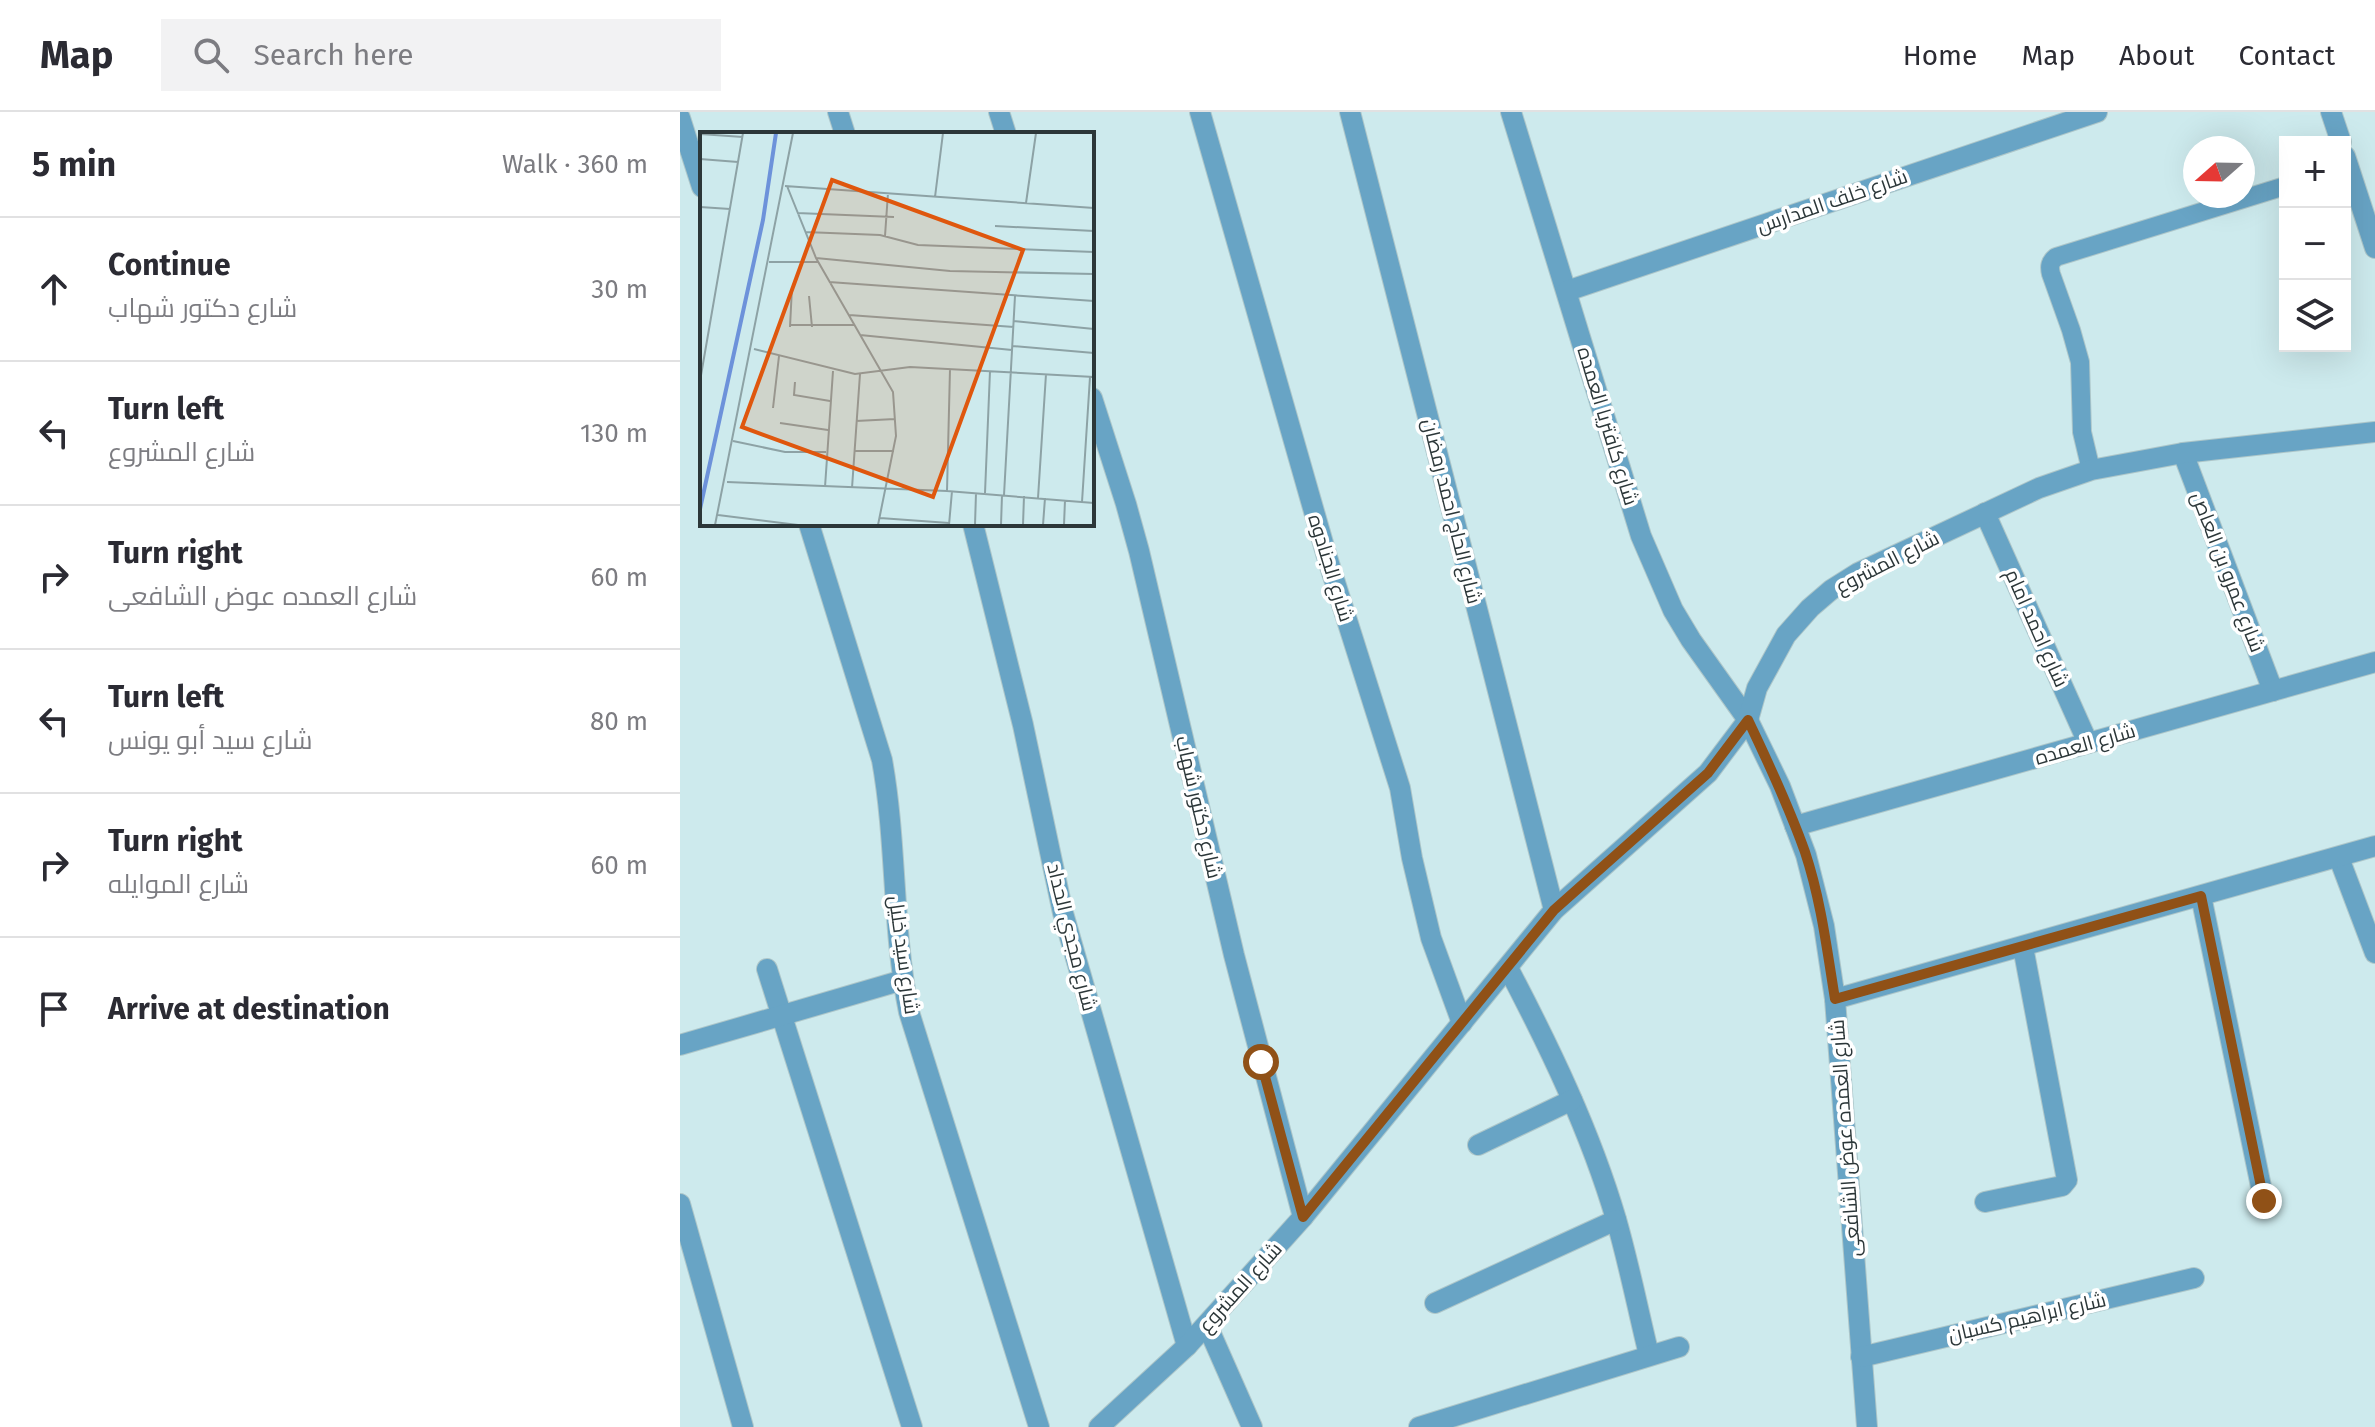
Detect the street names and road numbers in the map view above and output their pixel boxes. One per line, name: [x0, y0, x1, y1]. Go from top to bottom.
street label: شارع خلف المدارس: [1754, 164, 1911, 240]
street label: شارع كافتريا العمده: [1571, 344, 1643, 509]
street label: شارع الحاج احمد رمضان: [1415, 416, 1487, 607]
street label: شارع عمرو بن العاص: [2185, 489, 2270, 656]
street label: شارع الجنادوه: [1301, 511, 1359, 625]
street label: شارع المشروع: [1831, 526, 1944, 600]
street label: شارع احمد امام: [1998, 565, 2074, 692]
street label: شارع العمده: [2032, 718, 2139, 772]
street label: شارع دكتور شهاب: [1169, 733, 1227, 881]
street label: شارع مجدي الحداد: [1038, 861, 1102, 1014]
street label: شارع سيد خليل: [882, 894, 924, 1016]
street label: شارع العمده عوض الشافعى: [1825, 1018, 1867, 1257]
street label: شارع المشروع: [1193, 1237, 1288, 1338]
street label: شارع ابراهيم كسبان: [1946, 1287, 2109, 1349]

